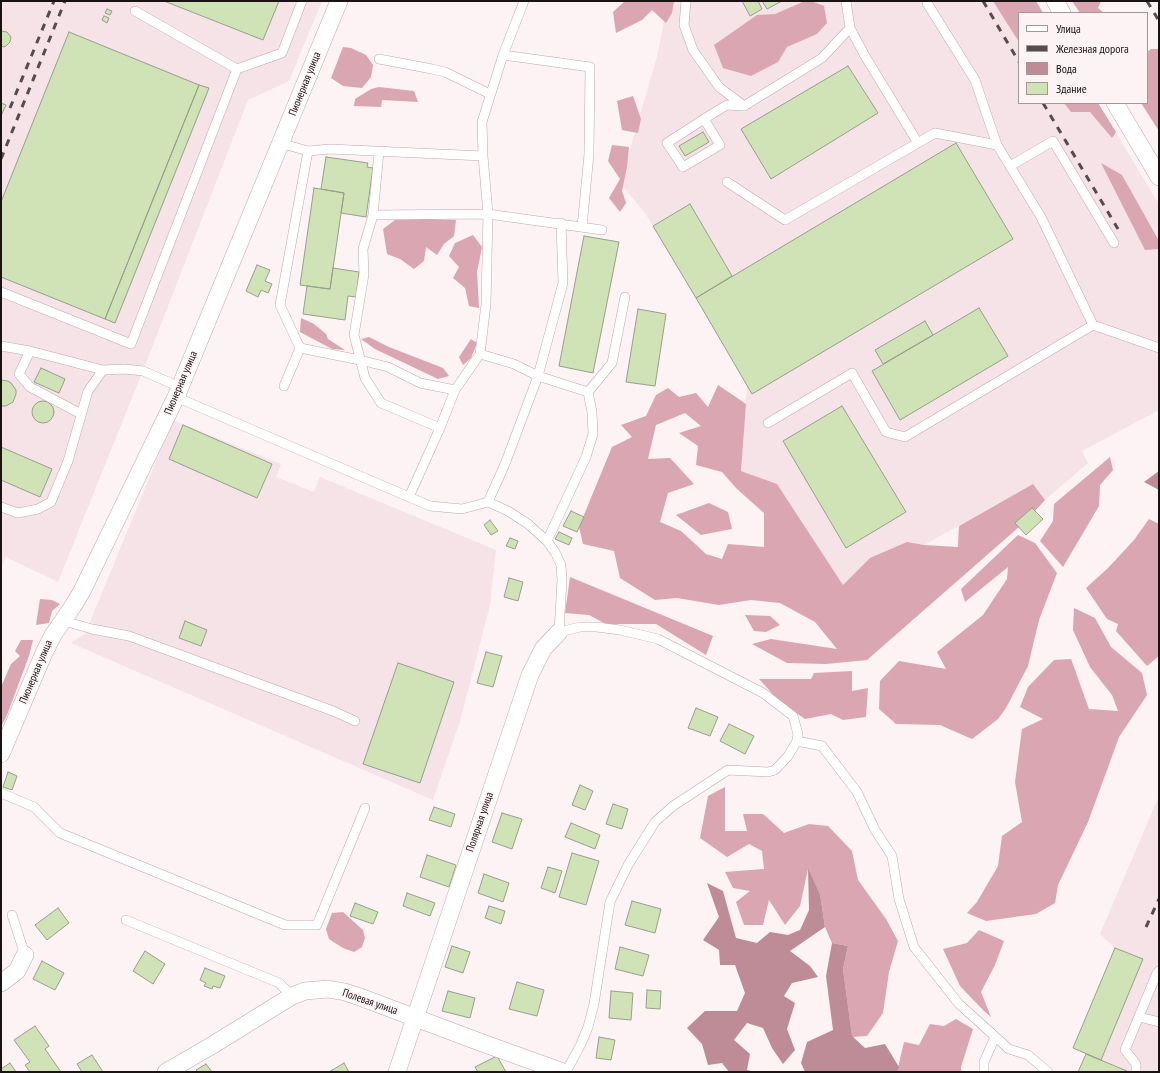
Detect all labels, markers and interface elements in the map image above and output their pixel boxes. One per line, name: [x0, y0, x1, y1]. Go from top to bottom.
legend: [1018, 12, 1148, 104]
text: Улица: [1056, 21, 1081, 36]
text: Железная дорога: [1056, 41, 1129, 56]
street label: Пионерная улица: [286, 50, 324, 118]
text: Вода: [1056, 61, 1077, 76]
text: Здание: [1056, 81, 1087, 96]
street label: Пионерная улица: [162, 349, 200, 417]
street label: Пионерная улица: [17, 638, 55, 706]
street label: Полярная улица: [464, 790, 496, 854]
street label: Полевая улица: [341, 986, 399, 1018]

